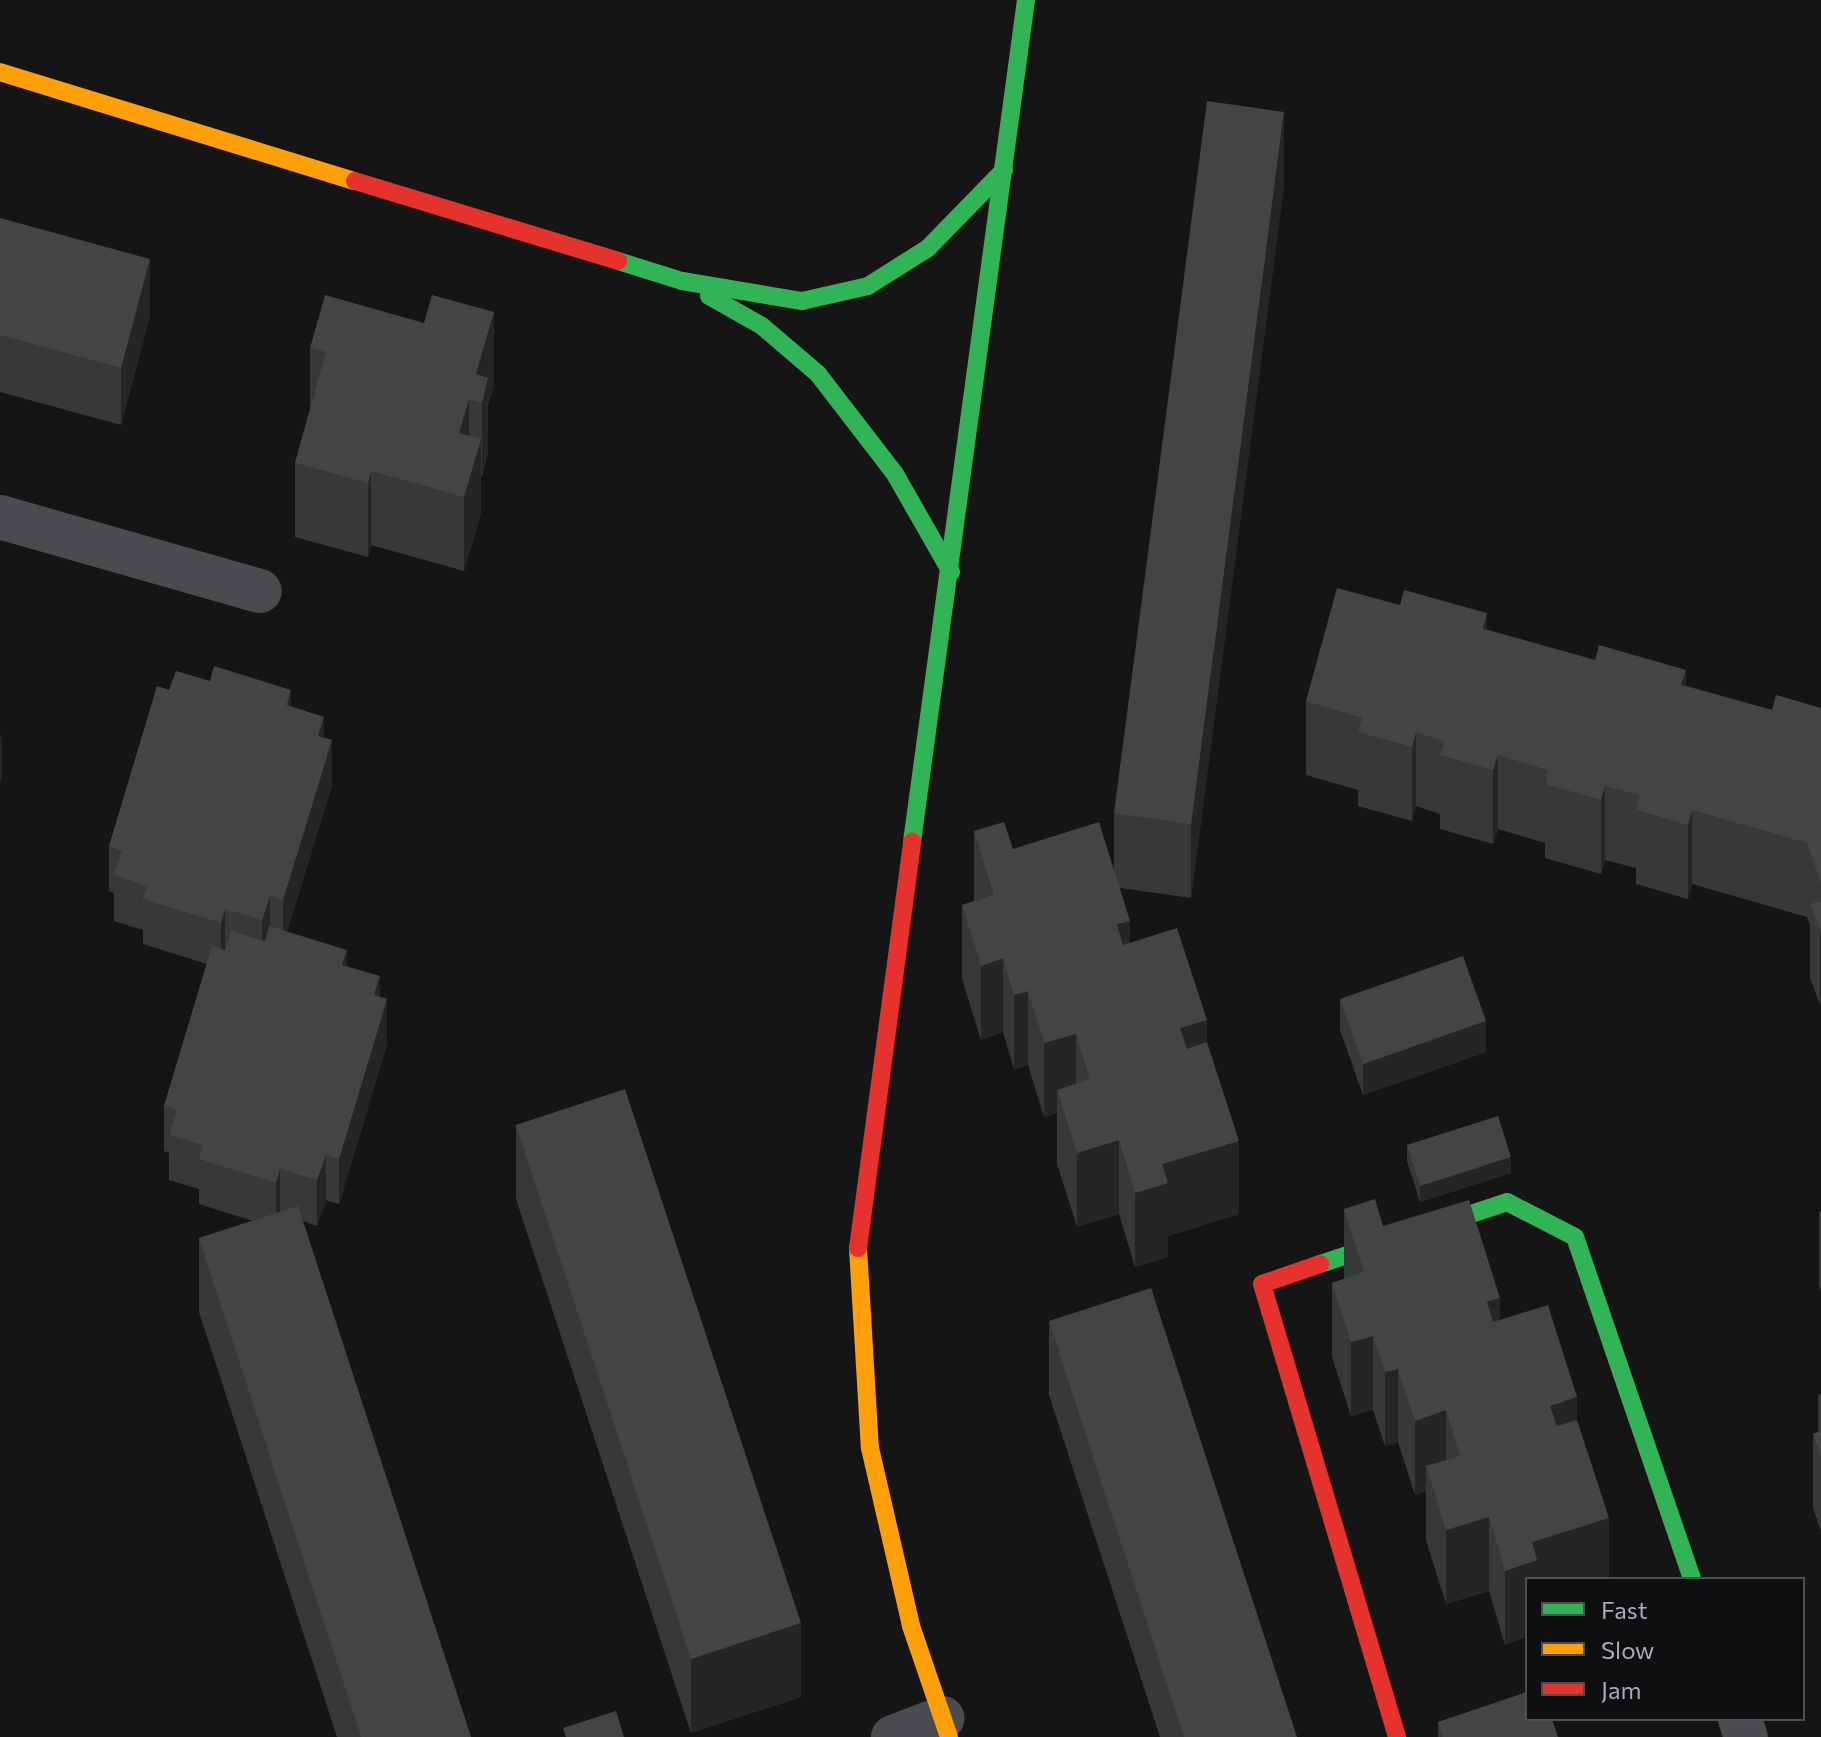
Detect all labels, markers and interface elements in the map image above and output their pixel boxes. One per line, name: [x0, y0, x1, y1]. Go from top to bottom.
legend: [1525, 1577, 1805, 1721]
text: Fast: [1601, 1595, 1648, 1624]
text: Slow: [1601, 1635, 1654, 1664]
text: Jam: [1601, 1675, 1641, 1704]

